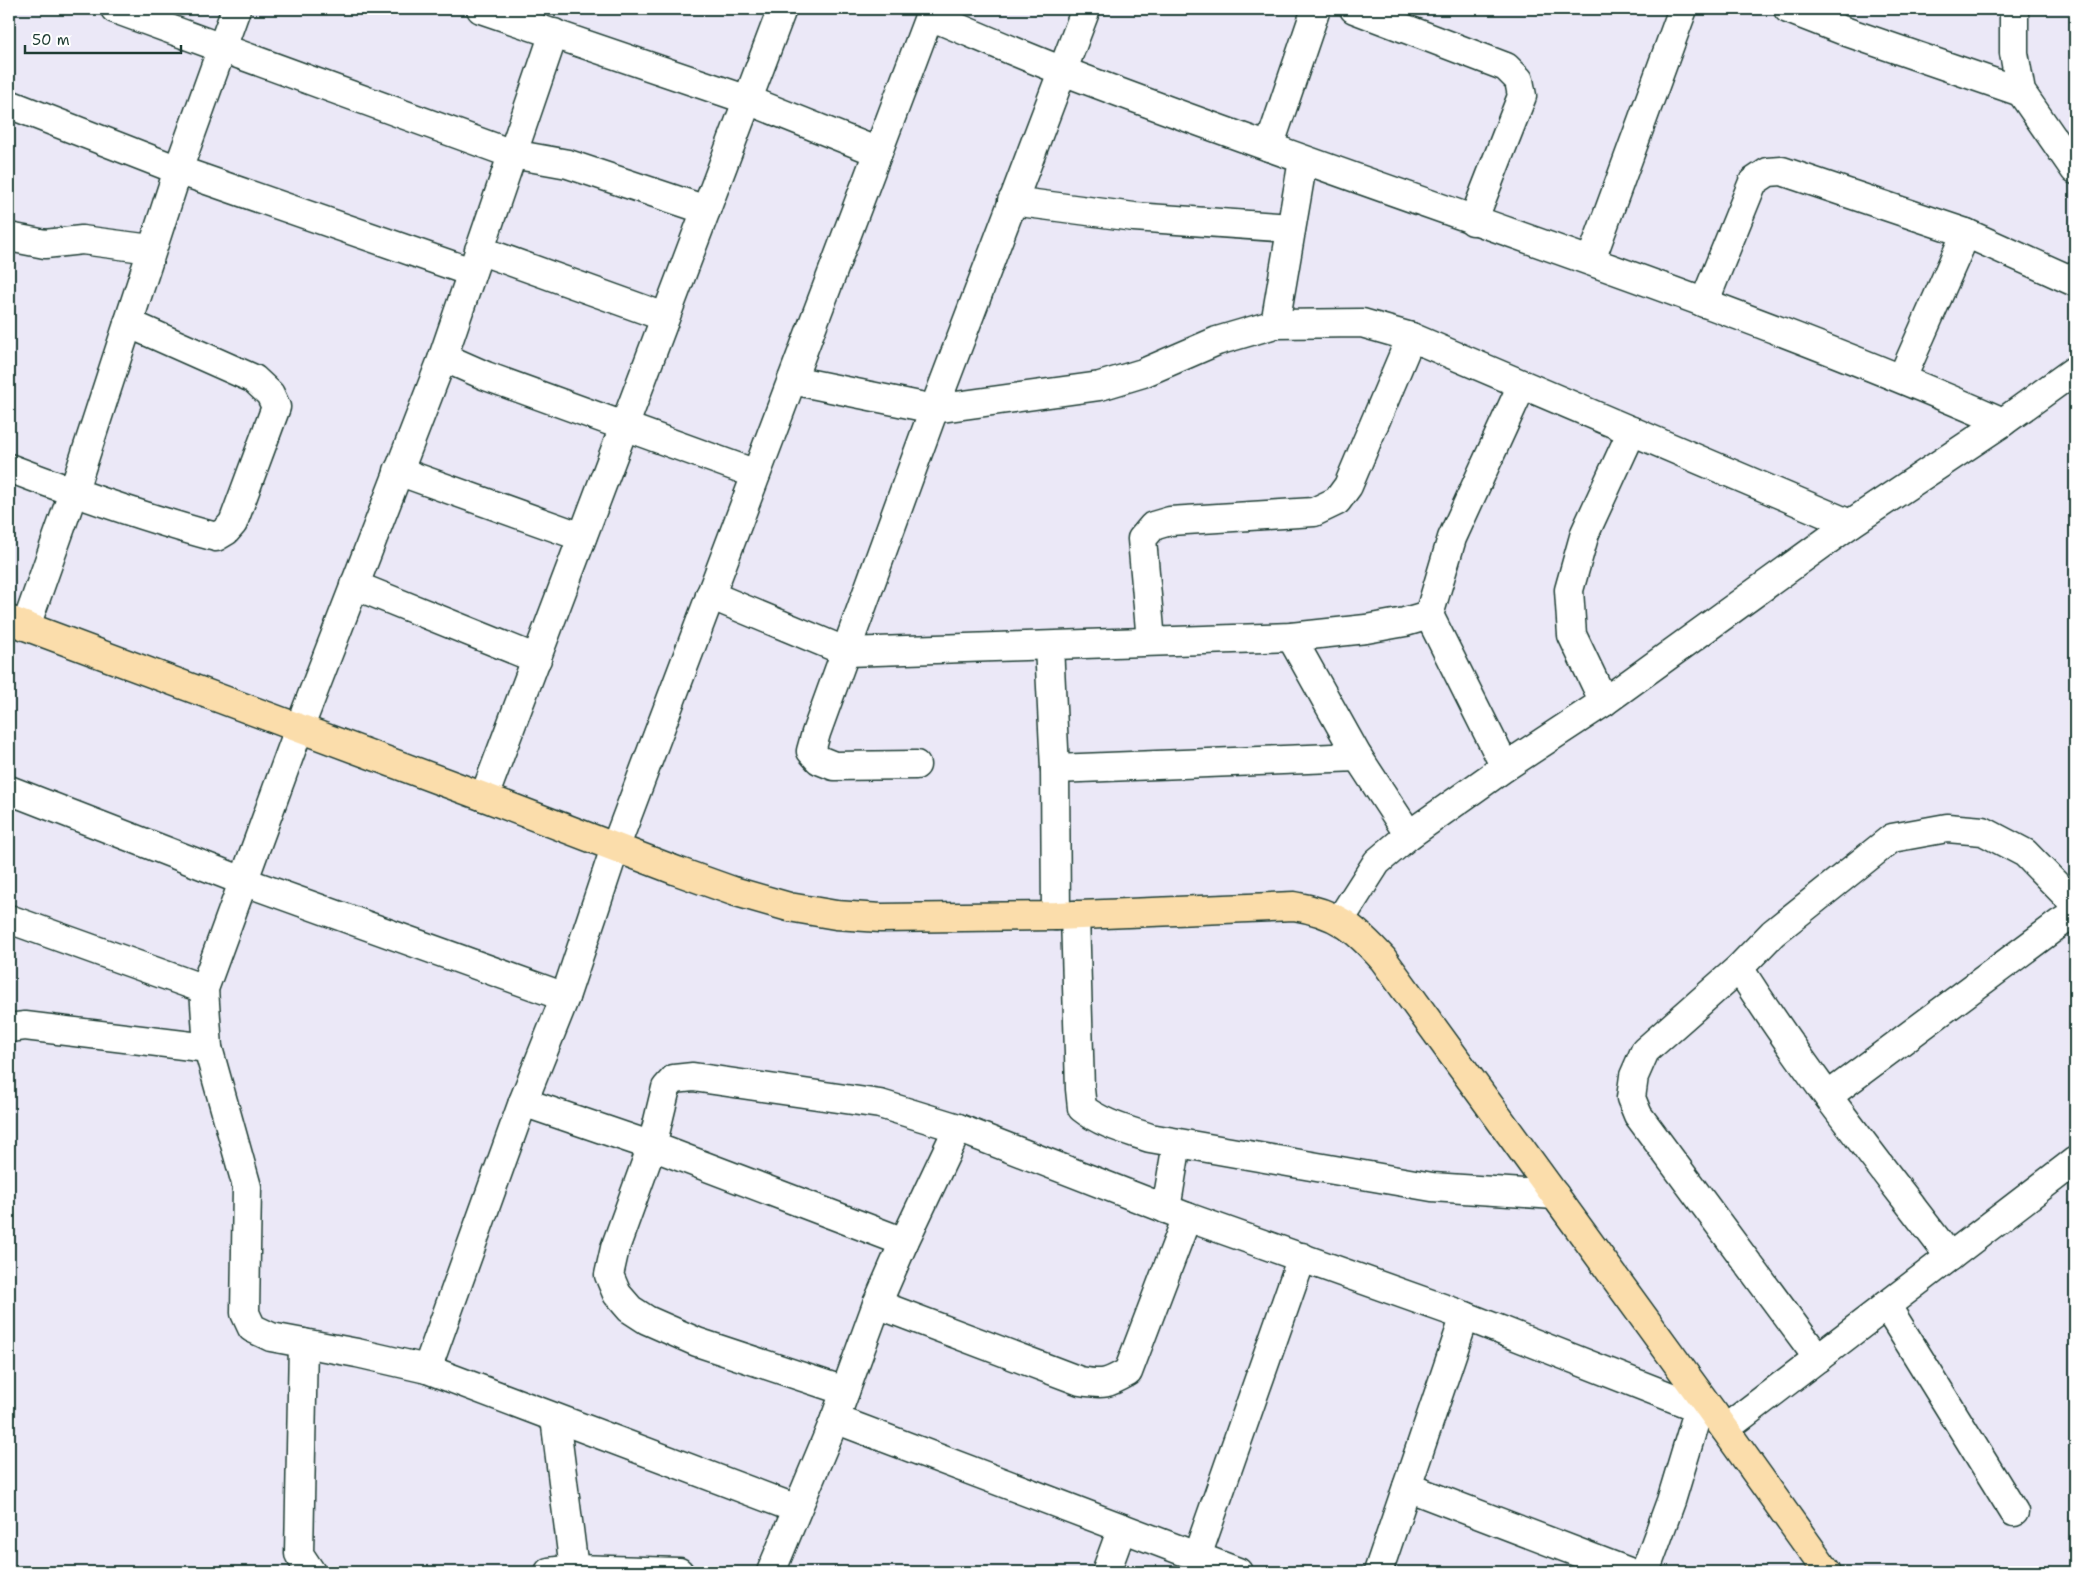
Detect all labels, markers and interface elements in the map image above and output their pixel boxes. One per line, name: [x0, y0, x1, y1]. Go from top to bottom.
scale bar: [25, 22, 181, 54]
text: 50 m: [32, 30, 70, 50]

